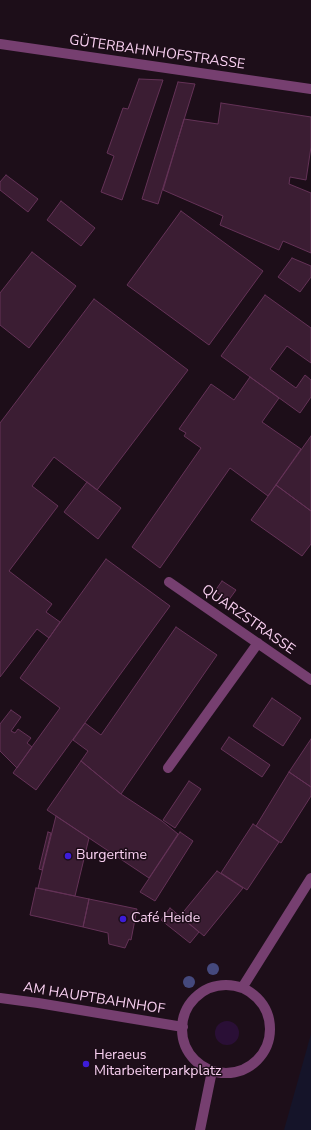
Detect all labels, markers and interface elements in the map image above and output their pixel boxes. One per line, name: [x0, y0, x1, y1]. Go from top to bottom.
street label: GÜTERBAHNHOFSTRASSE: [68, 32, 246, 74]
street label: QUARZSTRASSE: [198, 582, 298, 658]
place label: Burgertime: [76, 848, 147, 864]
marker: Burgertime: [63, 851, 73, 861]
place label: Café Heide: [131, 911, 200, 927]
marker: Café Heide: [118, 914, 128, 924]
street label: AM HAUPTBAHNHOF: [22, 979, 166, 1019]
place label: Heraeus Mitarbeiterparkplatz: [94, 1048, 221, 1080]
marker: Heraeus Mitarbeiterparkplatz: [81, 1059, 91, 1069]

